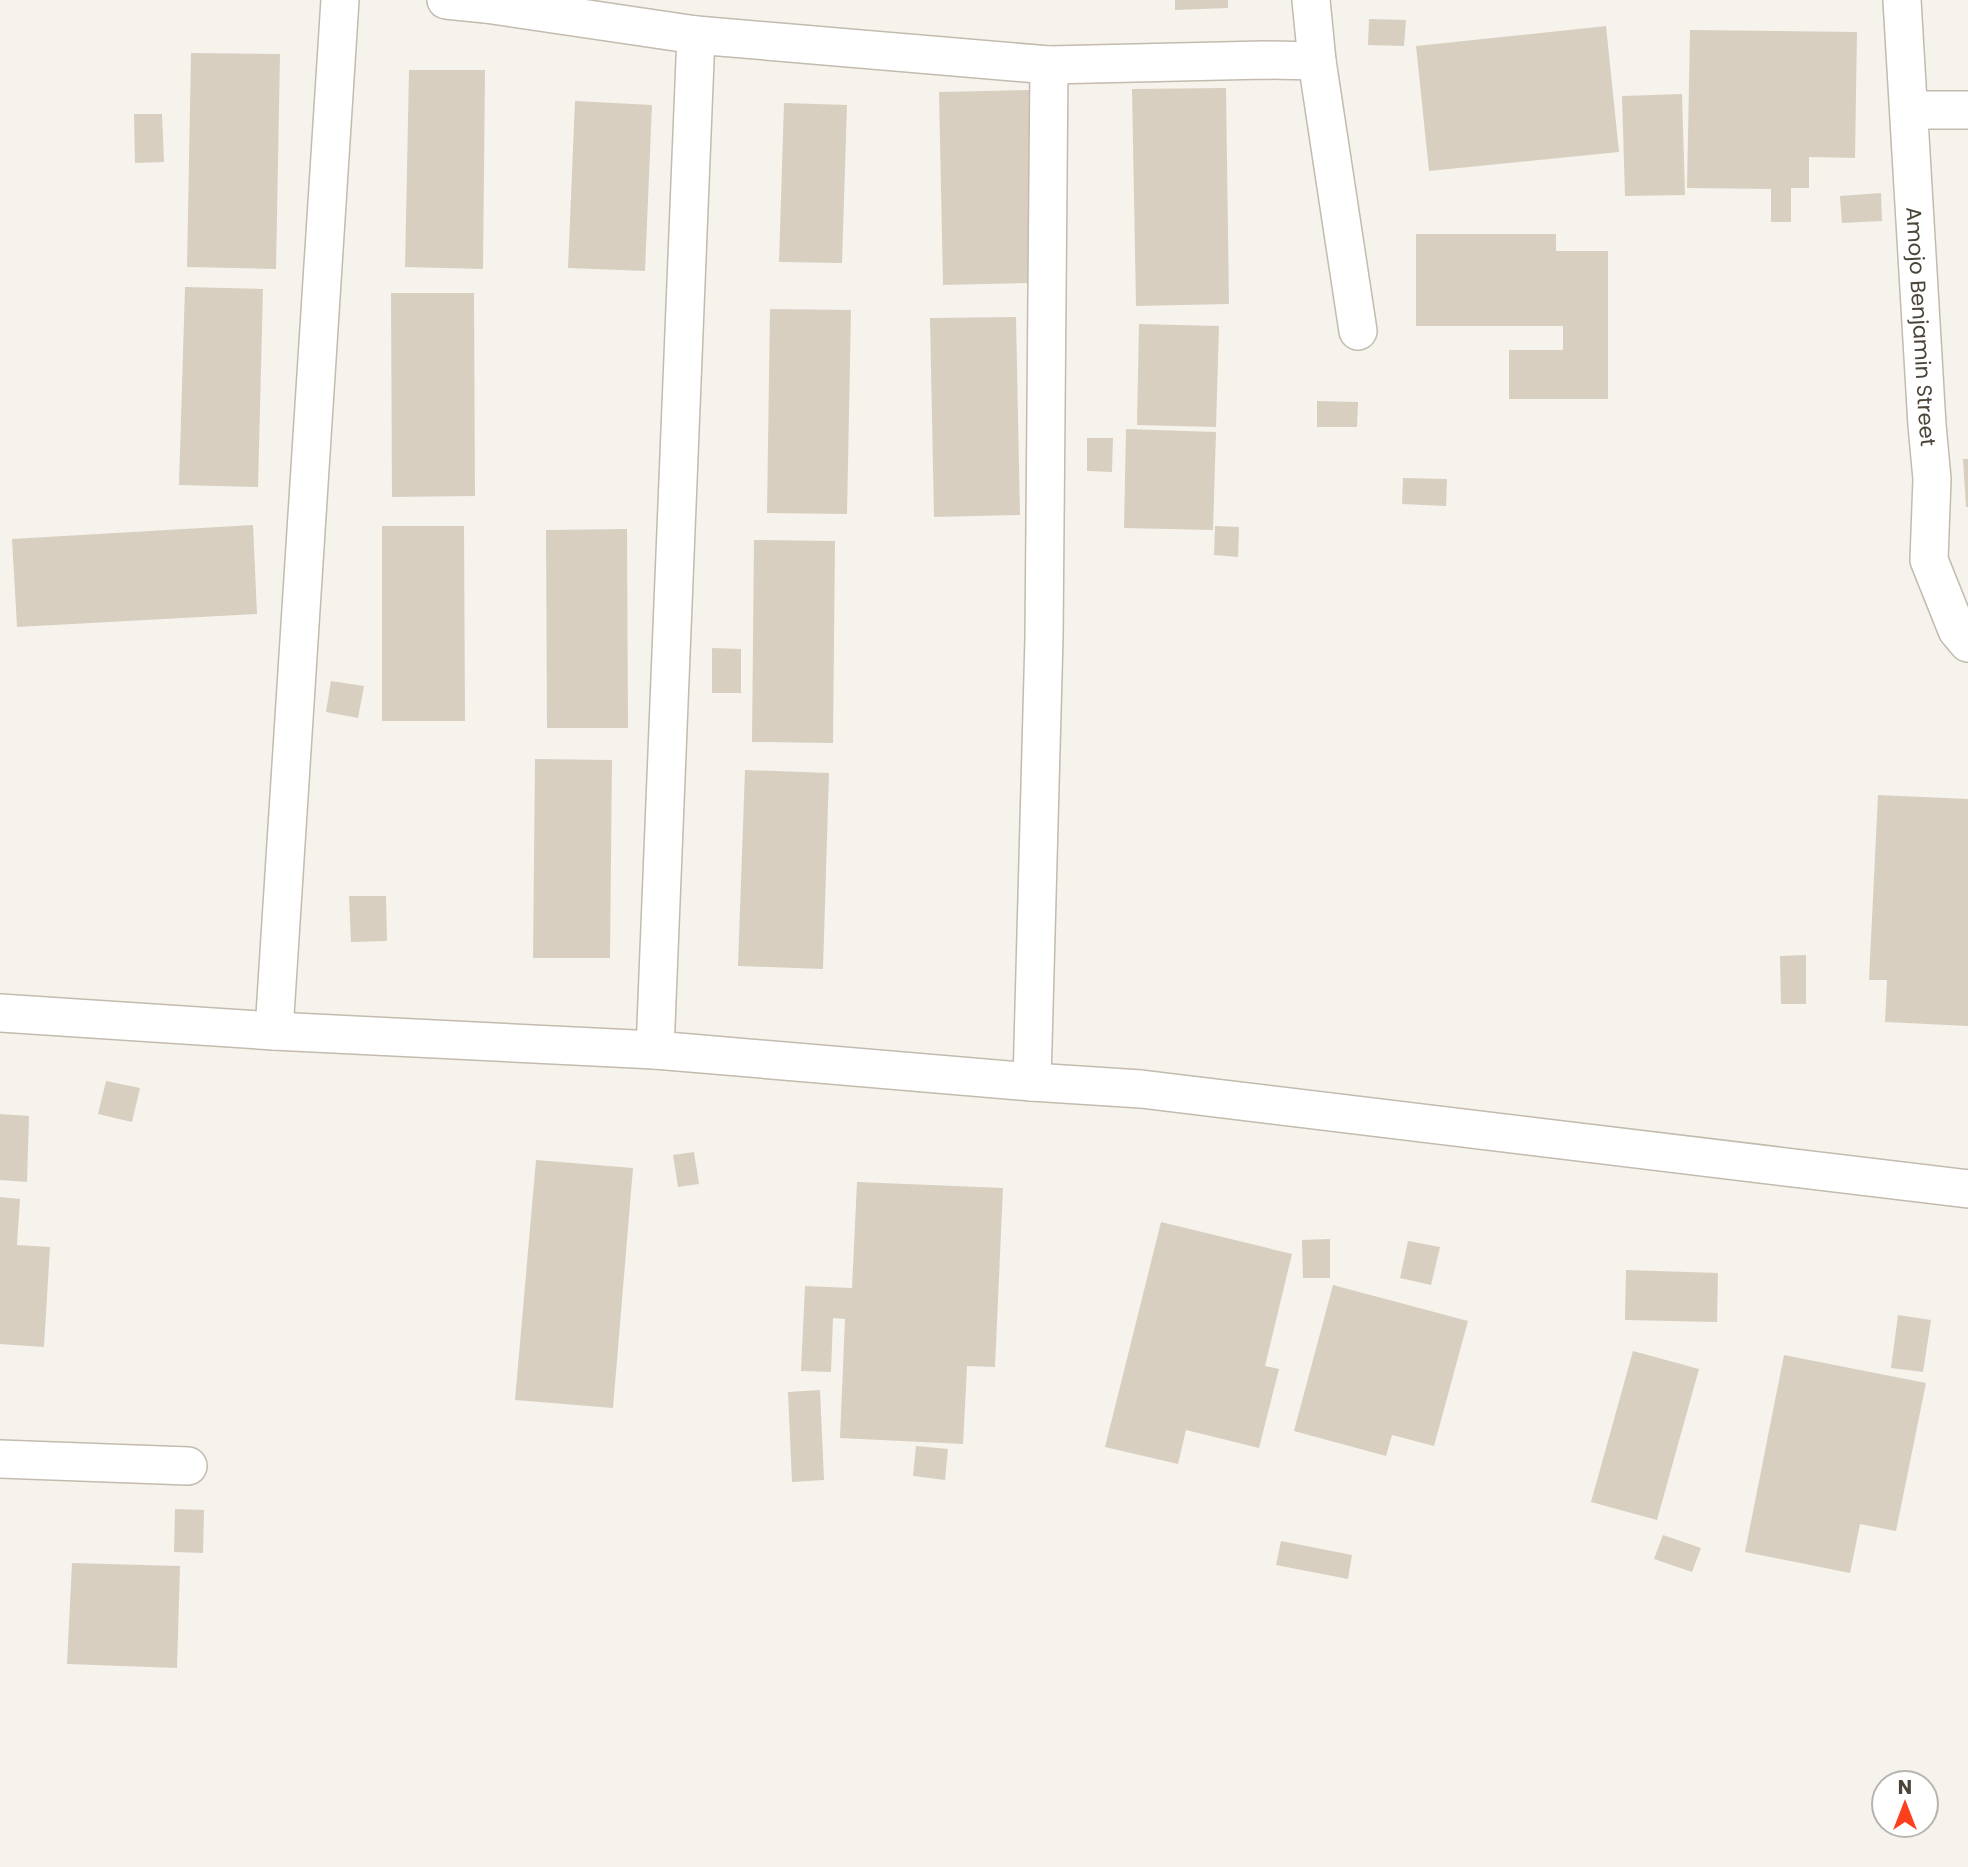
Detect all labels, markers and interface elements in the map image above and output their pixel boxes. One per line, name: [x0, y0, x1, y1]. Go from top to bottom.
street label: Amojo Benjamin Street: [1900, 206, 1943, 447]
north arrow: [1870, 1769, 1940, 1839]
text: N: [1898, 1774, 1912, 1801]

